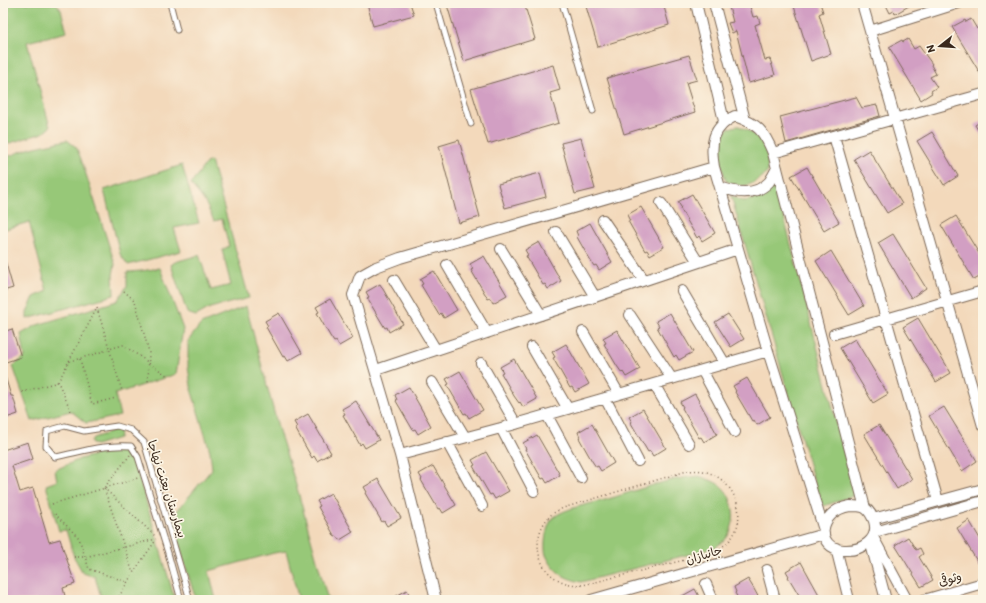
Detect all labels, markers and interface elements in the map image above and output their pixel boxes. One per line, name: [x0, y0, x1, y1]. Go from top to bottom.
north arrow: [920, 26, 960, 66]
text: N: [924, 43, 938, 54]
street label: بیمارستان بعثت نهاجا: [144, 438, 189, 540]
street label: جانبازان: [684, 543, 724, 568]
street label: وثوقی: [937, 569, 964, 590]

